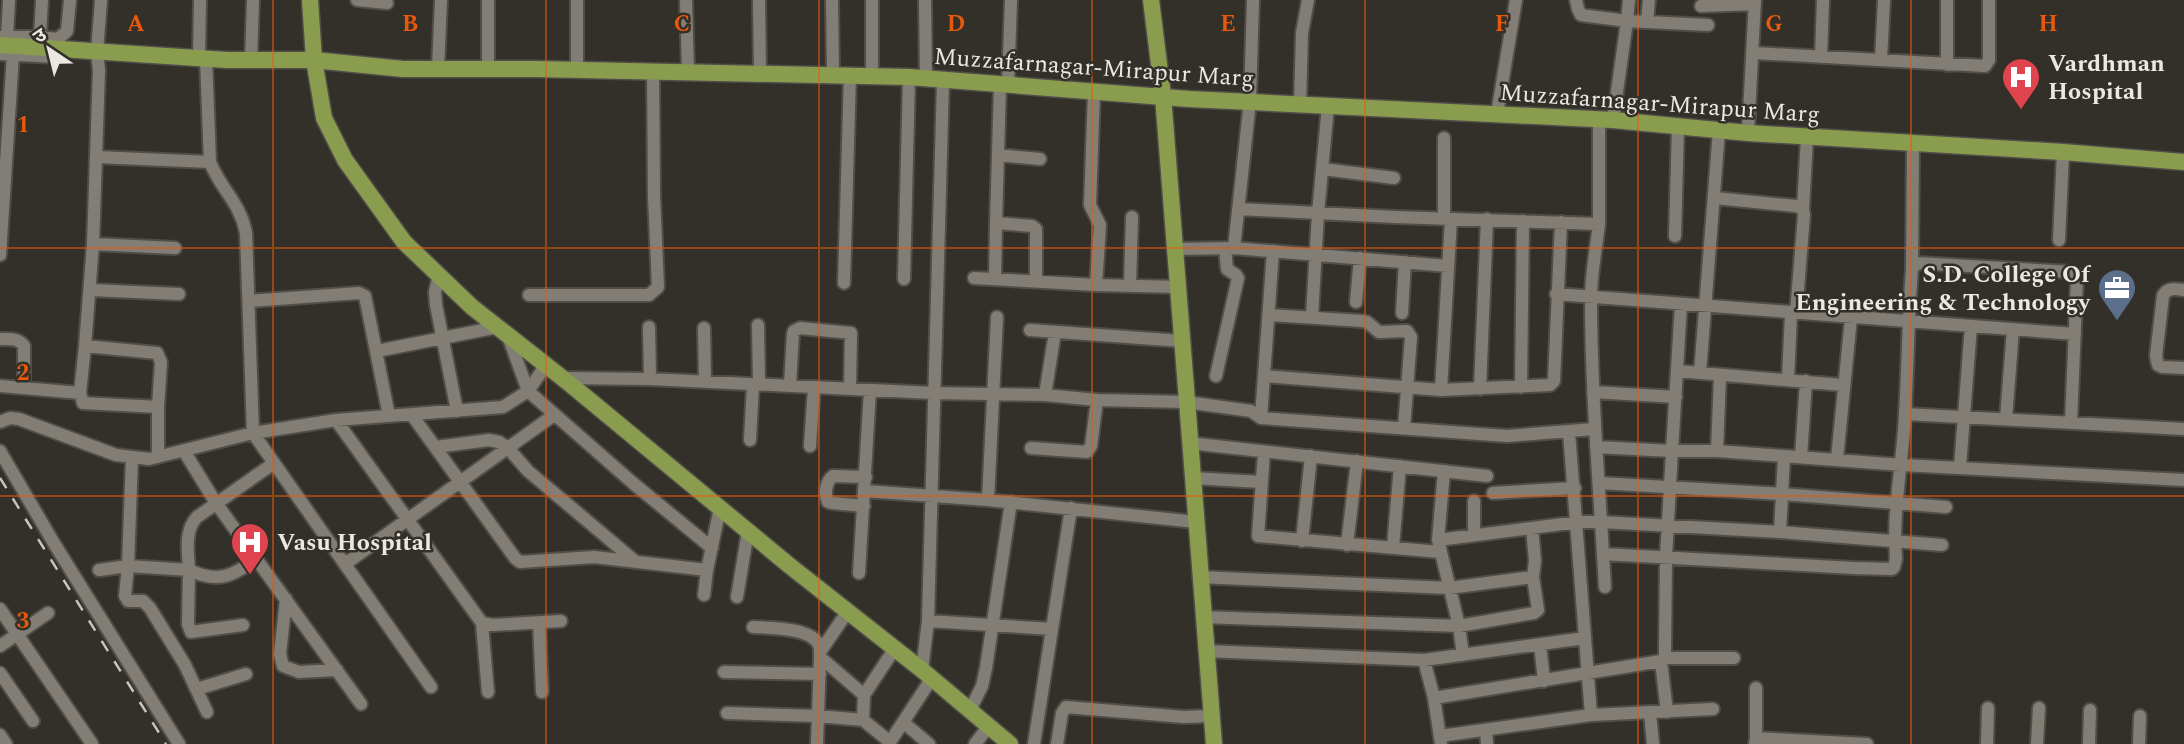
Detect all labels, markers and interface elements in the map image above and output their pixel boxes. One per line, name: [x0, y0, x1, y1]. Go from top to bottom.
text: A: [127, 7, 145, 42]
text: B: [402, 7, 418, 42]
text: C: [674, 7, 690, 42]
text: D: [947, 7, 965, 42]
text: E: [1220, 7, 1236, 42]
text: F: [1495, 7, 1509, 42]
text: G: [1765, 7, 1783, 42]
text: H: [2038, 7, 2058, 42]
north arrow: [14, 14, 84, 84]
text: उ: [27, 21, 54, 51]
street label: Muzzafarnagar-Mirapur Marg: [933, 39, 1255, 97]
place label: Vardhman Hospital: [2048, 46, 2165, 110]
hospital icon: Vardhman Hospital: [2000, 56, 2042, 111]
street label: Muzzafarnagar-Mirapur Marg: [1499, 75, 1821, 133]
text: 1: [17, 108, 29, 143]
place label: S.D. College Of Engineering & Technology: [1795, 257, 2092, 321]
office icon: S.D. College Of Engineering & Technology: [2096, 267, 2138, 322]
text: 2: [17, 356, 30, 391]
hospital icon: Vasu Hospital: [229, 521, 271, 576]
place label: Vasu Hospital: [277, 525, 432, 561]
text: 3: [17, 604, 30, 639]

